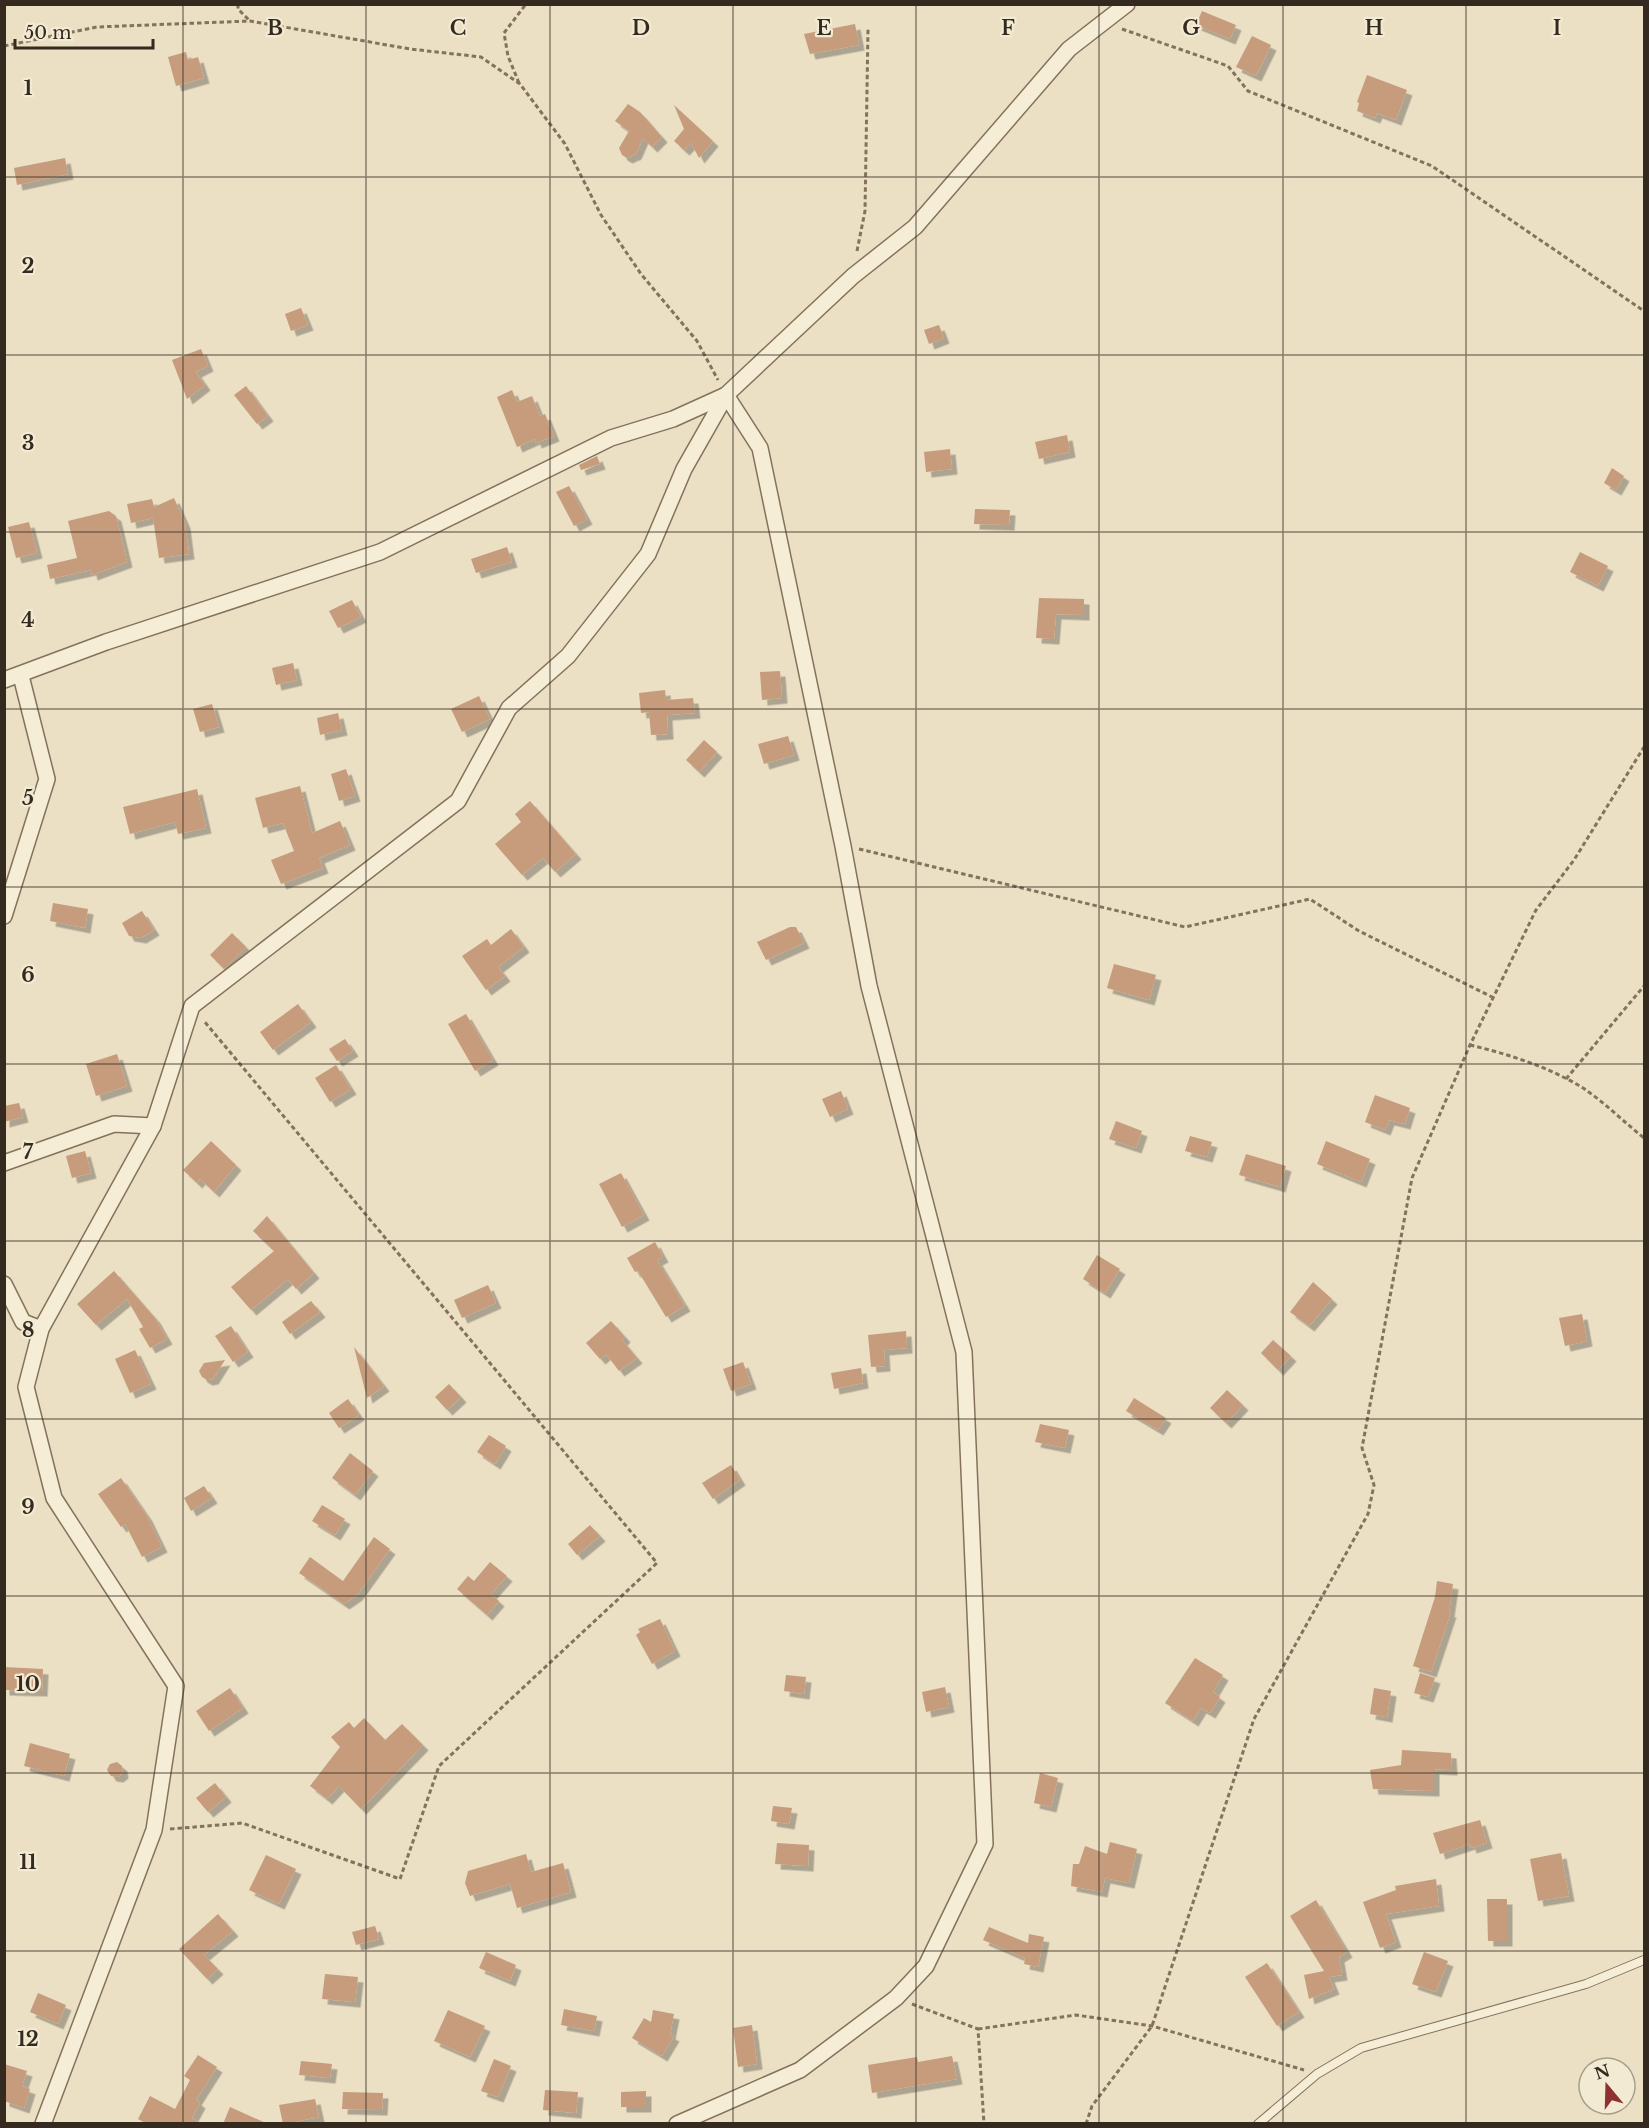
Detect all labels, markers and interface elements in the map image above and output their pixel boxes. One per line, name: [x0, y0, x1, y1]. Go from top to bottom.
scale bar: [15, 12, 153, 50]
text: B: [267, 16, 283, 40]
text: C: [450, 16, 466, 40]
text: D: [632, 16, 650, 40]
text: E: [816, 16, 832, 40]
text: F: [1001, 16, 1015, 40]
text: G: [1182, 16, 1200, 40]
text: H: [1365, 16, 1384, 40]
text: I: [1553, 16, 1561, 40]
text: 50 m: [24, 22, 72, 44]
text: 1: [24, 76, 33, 100]
text: 2: [21, 254, 35, 278]
text: 3: [22, 431, 34, 455]
text: 4: [21, 608, 35, 632]
text: 5: [22, 786, 34, 810]
text: 6: [21, 963, 35, 987]
text: 7: [23, 1140, 34, 1164]
text: 8: [22, 1318, 34, 1342]
text: 9: [21, 1495, 35, 1519]
text: 10: [16, 1672, 40, 1696]
text: 11: [19, 1850, 37, 1874]
text: 12: [17, 2027, 39, 2051]
north arrow: [1577, 2056, 1637, 2116]
text: N: [1592, 2060, 1612, 2084]

